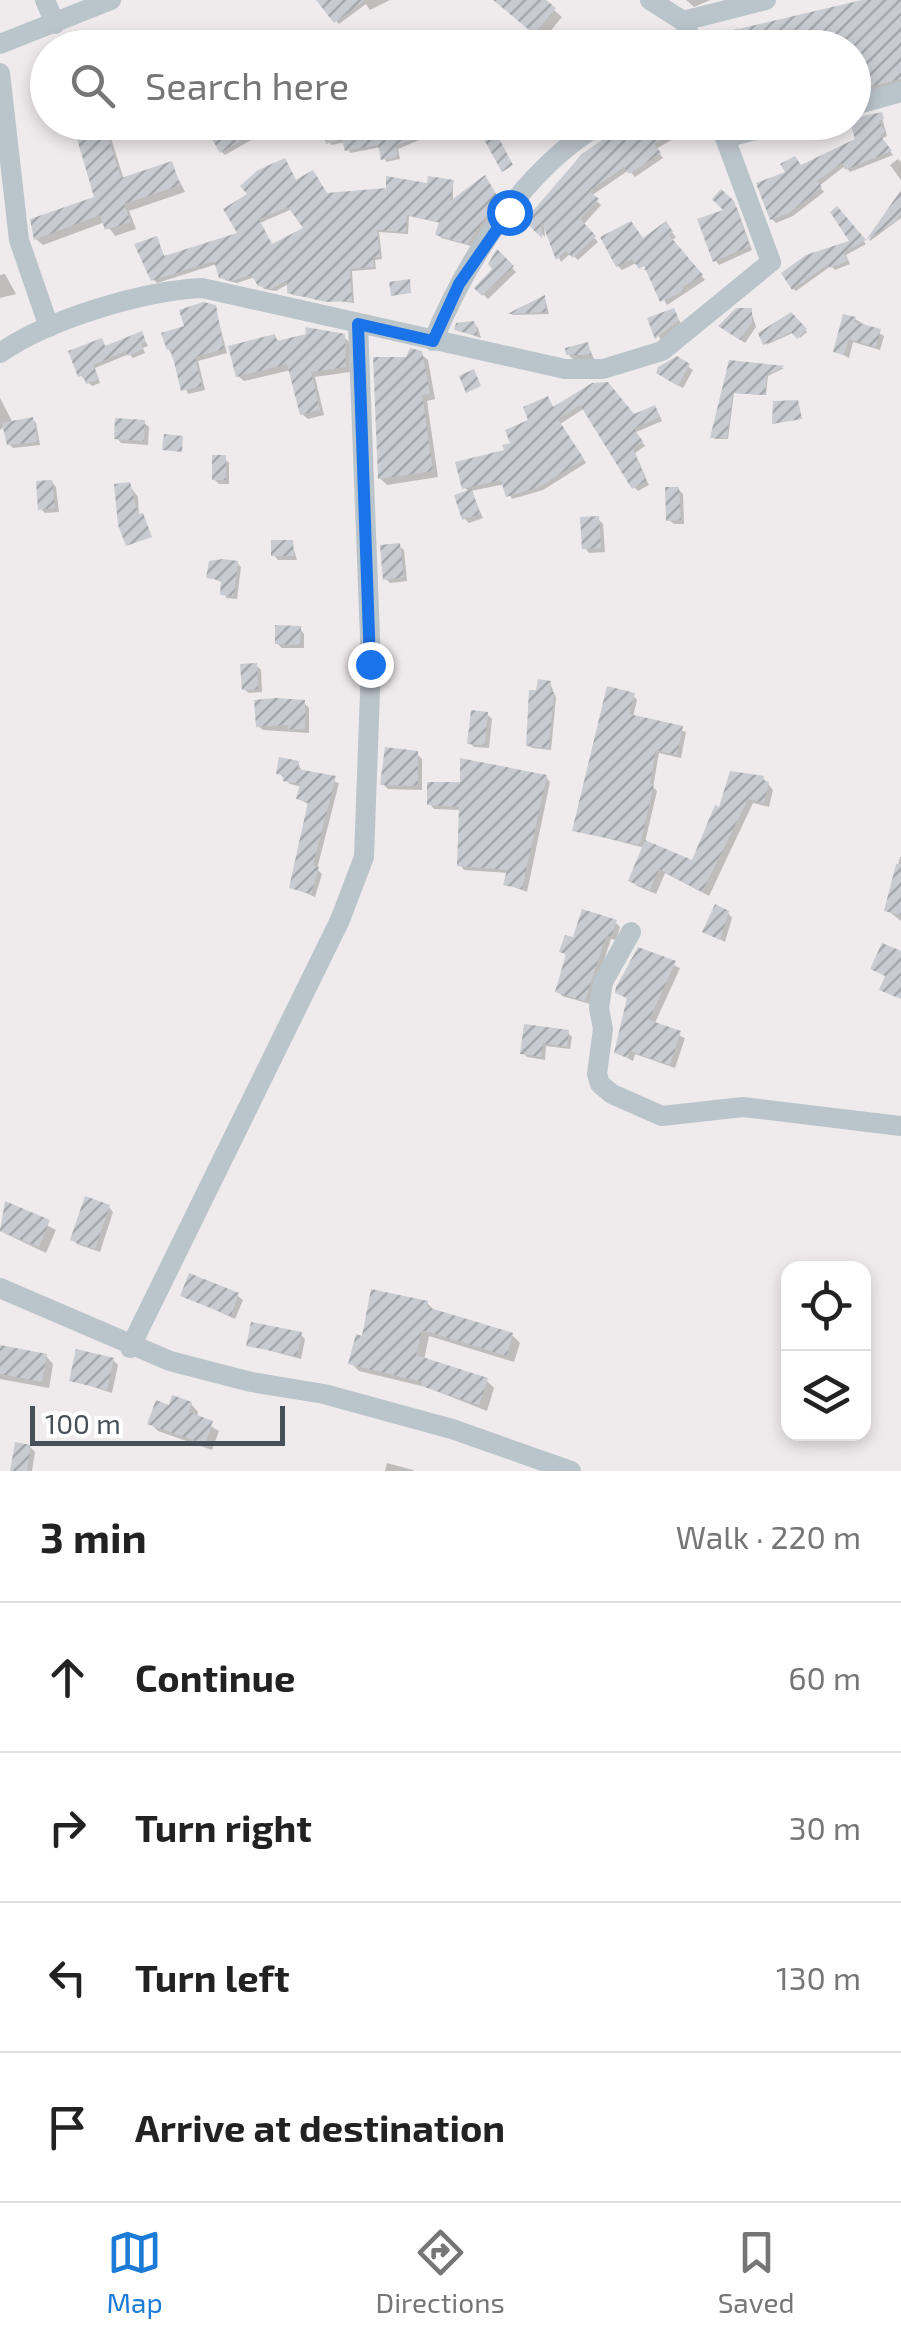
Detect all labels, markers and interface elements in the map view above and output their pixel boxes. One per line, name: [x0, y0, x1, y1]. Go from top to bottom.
search box: [30, 30, 871, 140]
icon: search: [65, 58, 120, 113]
text: Search here: [145, 62, 349, 108]
route start: [487, 190, 533, 236]
route end: [348, 642, 394, 688]
map controls: [781, 1261, 871, 1441]
button: locate: [781, 1261, 871, 1351]
button: layers: [781, 1351, 871, 1441]
scale bar: [30, 1401, 285, 1446]
text: 100 m: [45, 1406, 121, 1440]
text: 3 min: [40, 1511, 147, 1561]
text: Walk · 220 m: [676, 1517, 861, 1555]
icon: ahead: [40, 1650, 95, 1705]
text: Continue: [135, 1654, 295, 1700]
text: 60 m: [788, 1658, 861, 1696]
icon: right: [40, 1800, 95, 1855]
text: Turn right: [135, 1804, 312, 1850]
text: 30 m: [789, 1808, 861, 1846]
icon: left: [40, 1950, 95, 2005]
text: Turn left: [135, 1954, 290, 2000]
text: 130 m: [776, 1958, 861, 1996]
icon: arrive: [40, 2100, 95, 2155]
text: Arrive at destination: [135, 2104, 505, 2150]
tab: Map: [106, 2225, 163, 2319]
tab: Directions: [376, 2225, 505, 2319]
tab: Saved: [718, 2225, 795, 2319]

